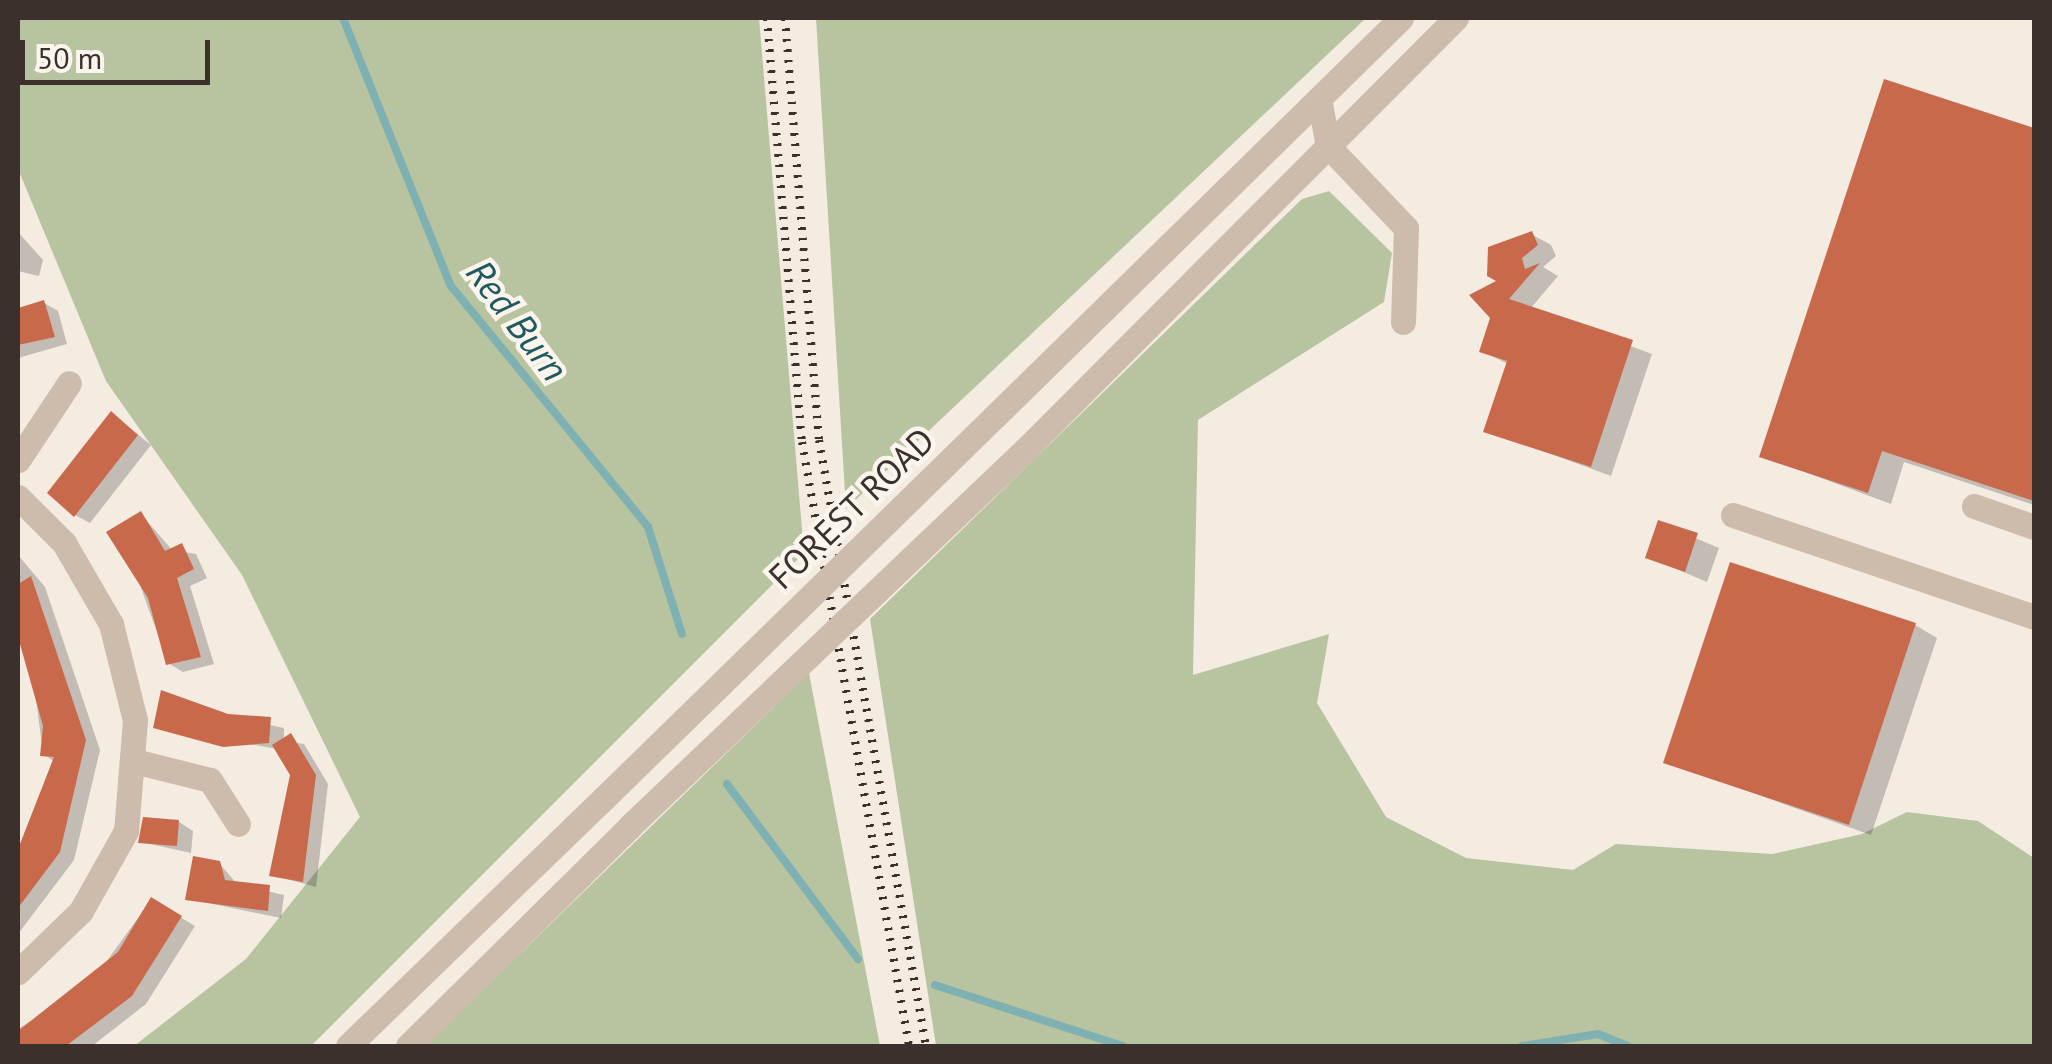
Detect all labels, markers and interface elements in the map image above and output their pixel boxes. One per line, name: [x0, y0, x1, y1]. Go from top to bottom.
scale bar: [25, 20, 215, 82]
text: 50 m: [37, 38, 102, 77]
water label: Red Burn: [458, 250, 578, 390]
street label: FOREST ROAD: [759, 418, 943, 598]

